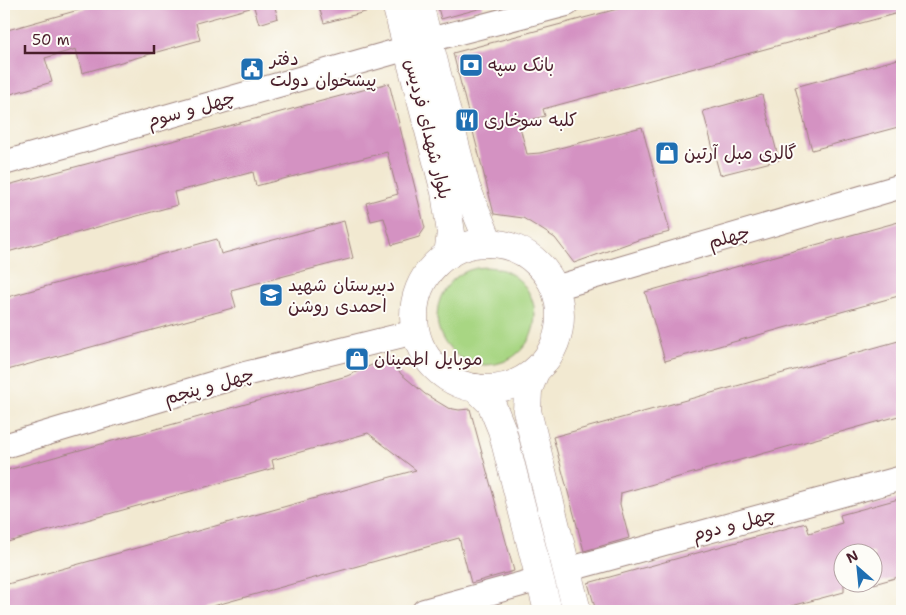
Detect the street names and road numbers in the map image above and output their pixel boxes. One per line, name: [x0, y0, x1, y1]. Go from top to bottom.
street label: بلوار شهدای فردیس: [399, 56, 457, 202]
street label: چهل و سوم: [144, 85, 238, 135]
street label: چهلم: [705, 220, 753, 256]
street label: چهل و پنجم: [161, 362, 257, 412]
street label: چهل و دوم: [690, 501, 779, 549]

